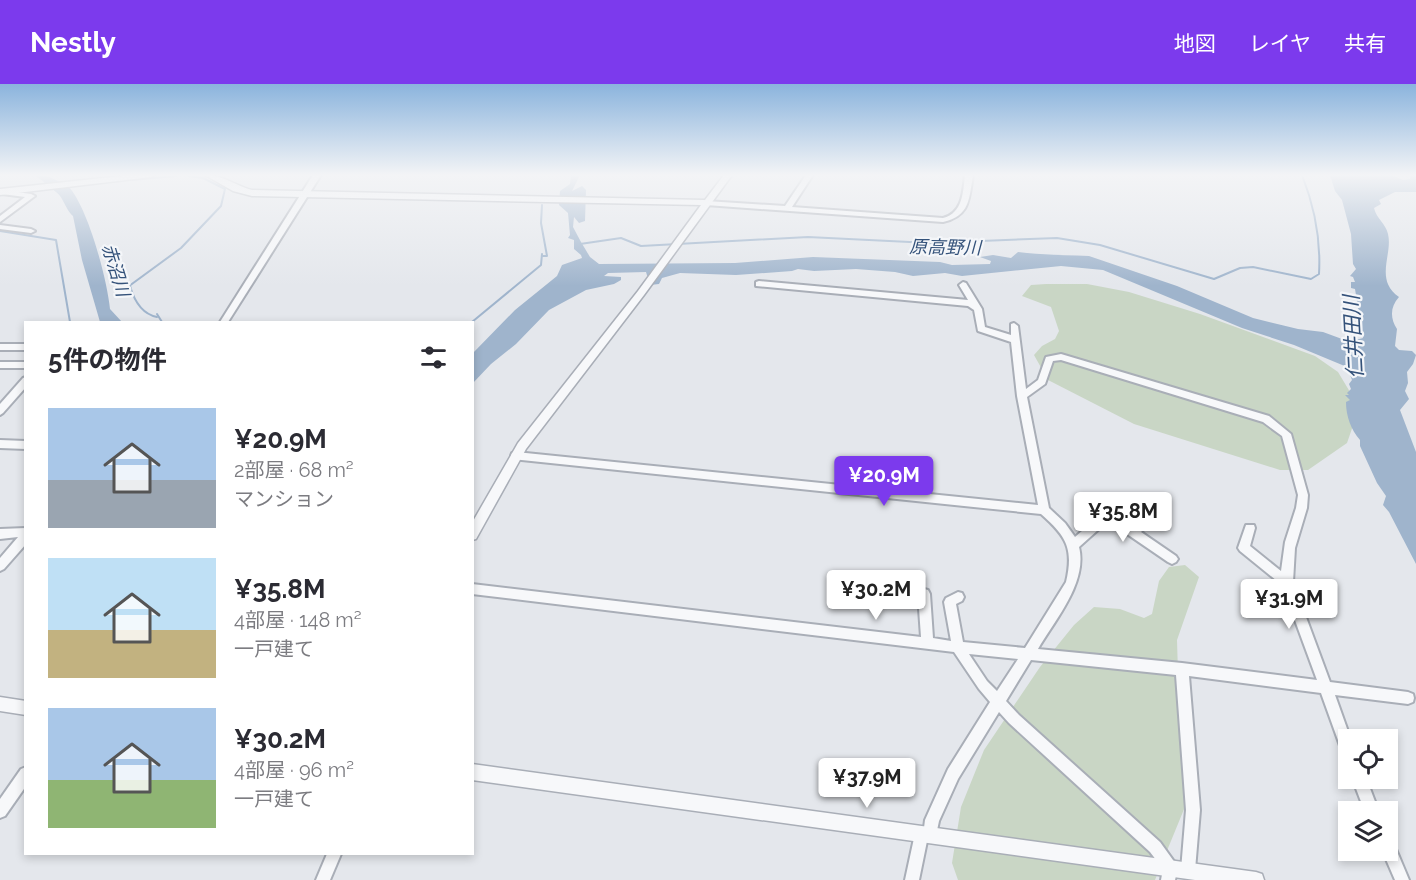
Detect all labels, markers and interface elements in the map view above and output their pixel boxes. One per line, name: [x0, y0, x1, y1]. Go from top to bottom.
text: Nestly: [30, 26, 116, 59]
text: 地図: [1174, 31, 1216, 56]
text: レイヤ: [1249, 31, 1311, 56]
text: 共有: [1344, 31, 1386, 56]
water label: 原高野川: [909, 236, 983, 258]
water label: 赤沼川: [98, 241, 135, 301]
water label: 仁井田川: [1338, 292, 1368, 380]
icon: filters: [417, 341, 450, 374]
text: 5件の物件: [48, 345, 166, 375]
text: ¥20.9M: [234, 424, 327, 454]
icon: home: [96, 432, 168, 504]
pin: ¥20.9M: [835, 456, 933, 507]
text: 2部屋 · 68 m²: [234, 458, 354, 482]
text: ¥20.9M: [848, 463, 920, 487]
text: マンション: [234, 487, 334, 511]
pin: ¥35.8M: [1074, 492, 1172, 543]
text: ¥35.8M: [1088, 499, 1158, 523]
pin: ¥30.2M: [827, 570, 925, 621]
text: ¥35.8M: [234, 574, 325, 604]
text: ¥30.2M: [841, 577, 911, 601]
pin: ¥31.9M: [1240, 579, 1338, 630]
icon: home: [96, 582, 168, 654]
text: ¥31.9M: [1255, 586, 1323, 610]
text: 4部屋 · 148 m²: [234, 608, 361, 632]
text: 一戸建て: [234, 637, 314, 661]
text: ¥30.2M: [234, 724, 326, 754]
map controls: [1338, 729, 1398, 861]
button: locate: [1338, 729, 1398, 789]
icon: home: [96, 732, 168, 804]
text: 4部屋 · 96 m²: [234, 758, 354, 782]
pin: ¥37.9M: [818, 758, 916, 809]
text: ¥37.9M: [832, 765, 902, 789]
text: 一戸建て: [234, 787, 314, 811]
button: layers: [1338, 801, 1398, 861]

